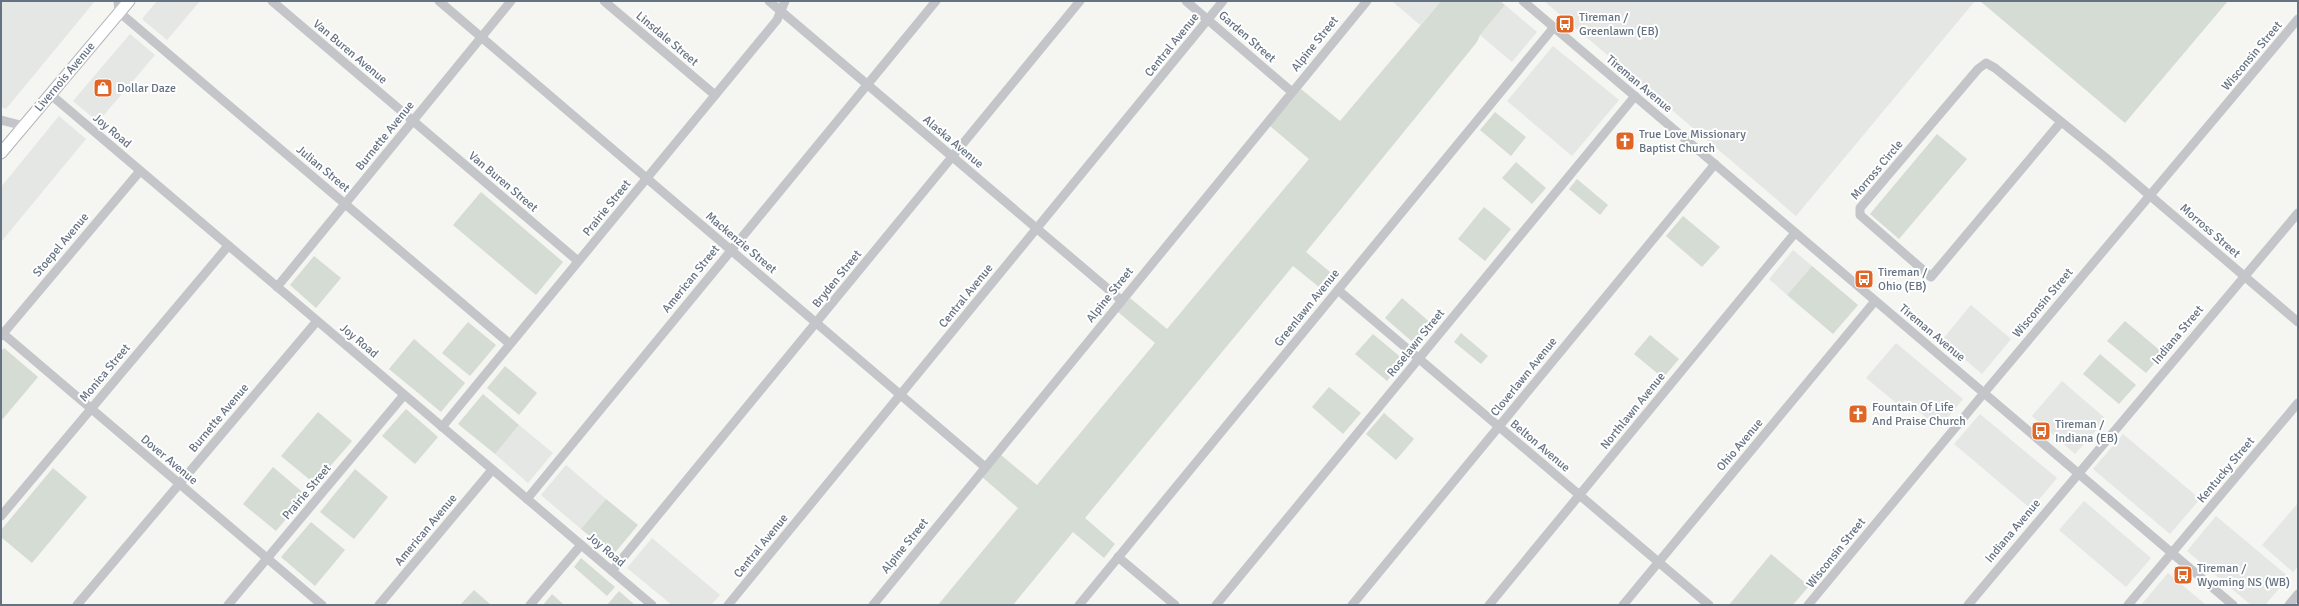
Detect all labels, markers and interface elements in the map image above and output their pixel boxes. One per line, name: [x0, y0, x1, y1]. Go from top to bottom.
street label: Garden Street: [1215, 8, 1279, 66]
street label: Linsdale Street: [633, 9, 701, 69]
street label: Central Avenue: [1142, 10, 1202, 80]
place label: Tireman / Greenlawn (EB): [1579, 10, 1659, 39]
street label: Alpine Street: [1288, 13, 1342, 75]
bus stop icon: Tireman / Greenlawn (EB): [1554, 13, 1576, 35]
street label: Van Buren Avenue: [310, 17, 390, 87]
street label: Wisconsin Street: [2219, 18, 2285, 94]
street label: Livernois Avenue: [31, 39, 99, 115]
street label: Tireman Avenue: [1603, 52, 1675, 116]
shop icon: Dollar Daze: [92, 77, 114, 99]
place label: Dollar Daze: [117, 81, 176, 96]
street label: Burnette Avenue: [352, 98, 418, 174]
street label: Joy Road: [90, 111, 134, 151]
street label: Alaska Avenue: [920, 112, 986, 172]
place label: True Love Missionary Baptist Church: [1639, 127, 1746, 156]
church icon: True Love Missionary Baptist Church: [1614, 130, 1636, 152]
street label: Morross Circle: [1848, 137, 1906, 203]
street label: Julian Street: [293, 142, 353, 196]
street label: Van Buren Street: [465, 149, 541, 215]
street label: Prairie Street: [580, 177, 634, 239]
street label: Morross Street: [2177, 201, 2243, 261]
street label: Mackenzie Street: [702, 209, 780, 277]
street label: Stoepel Avenue: [30, 210, 92, 280]
street label: American Street: [659, 242, 723, 316]
street label: Bryden Street: [809, 247, 865, 311]
street label: Central Avenue: [936, 261, 996, 331]
street label: Alpine Street: [1083, 264, 1137, 326]
place label: Tireman / Ohio (EB): [1878, 265, 1927, 294]
street label: Wisconsin Street: [2010, 265, 2076, 341]
street label: Greenlawn Avenue: [1271, 266, 1343, 350]
bus stop icon: Tireman / Ohio (EB): [1853, 268, 1875, 290]
street label: Tireman Avenue: [1896, 301, 1968, 365]
street label: Indiana Street: [2149, 302, 2207, 368]
street label: Roselawn Street: [1384, 306, 1448, 380]
street label: Joy Road: [337, 321, 381, 361]
street label: Cloverlawn Avenue: [1488, 334, 1560, 420]
street label: Monica Street: [76, 341, 134, 405]
street label: Northlawn Avenue: [1597, 369, 1669, 453]
street label: Burnette Avenue: [186, 381, 252, 455]
place label: Fountain Of Life And Praise Church: [1872, 400, 1966, 429]
church icon: Fountain Of Life And Praise Church: [1847, 403, 1869, 425]
street label: Ohio Avenue: [1714, 416, 1766, 474]
street label: Belton Avenue: [1507, 417, 1573, 475]
place label: Tireman / Indiana (EB): [2055, 417, 2118, 446]
bus stop icon: Tireman / Indiana (EB): [2030, 420, 2052, 442]
street label: Dover Avenue: [137, 432, 201, 488]
street label: Kentucky Street: [2194, 434, 2258, 506]
street label: Prairie Street: [279, 461, 335, 523]
street label: American Avenue: [392, 491, 460, 569]
street label: Indiana Avenue: [1982, 496, 2044, 566]
street label: Central Avenue: [731, 511, 791, 581]
street label: Alpine Street: [878, 515, 932, 577]
street label: Wisconsin Street: [1803, 515, 1869, 591]
street label: Joy Road: [584, 530, 628, 570]
place label: Tireman / Wyoming NS (WB): [2197, 561, 2290, 590]
bus stop icon: Tireman / Wyoming NS (WB): [2172, 564, 2194, 586]

